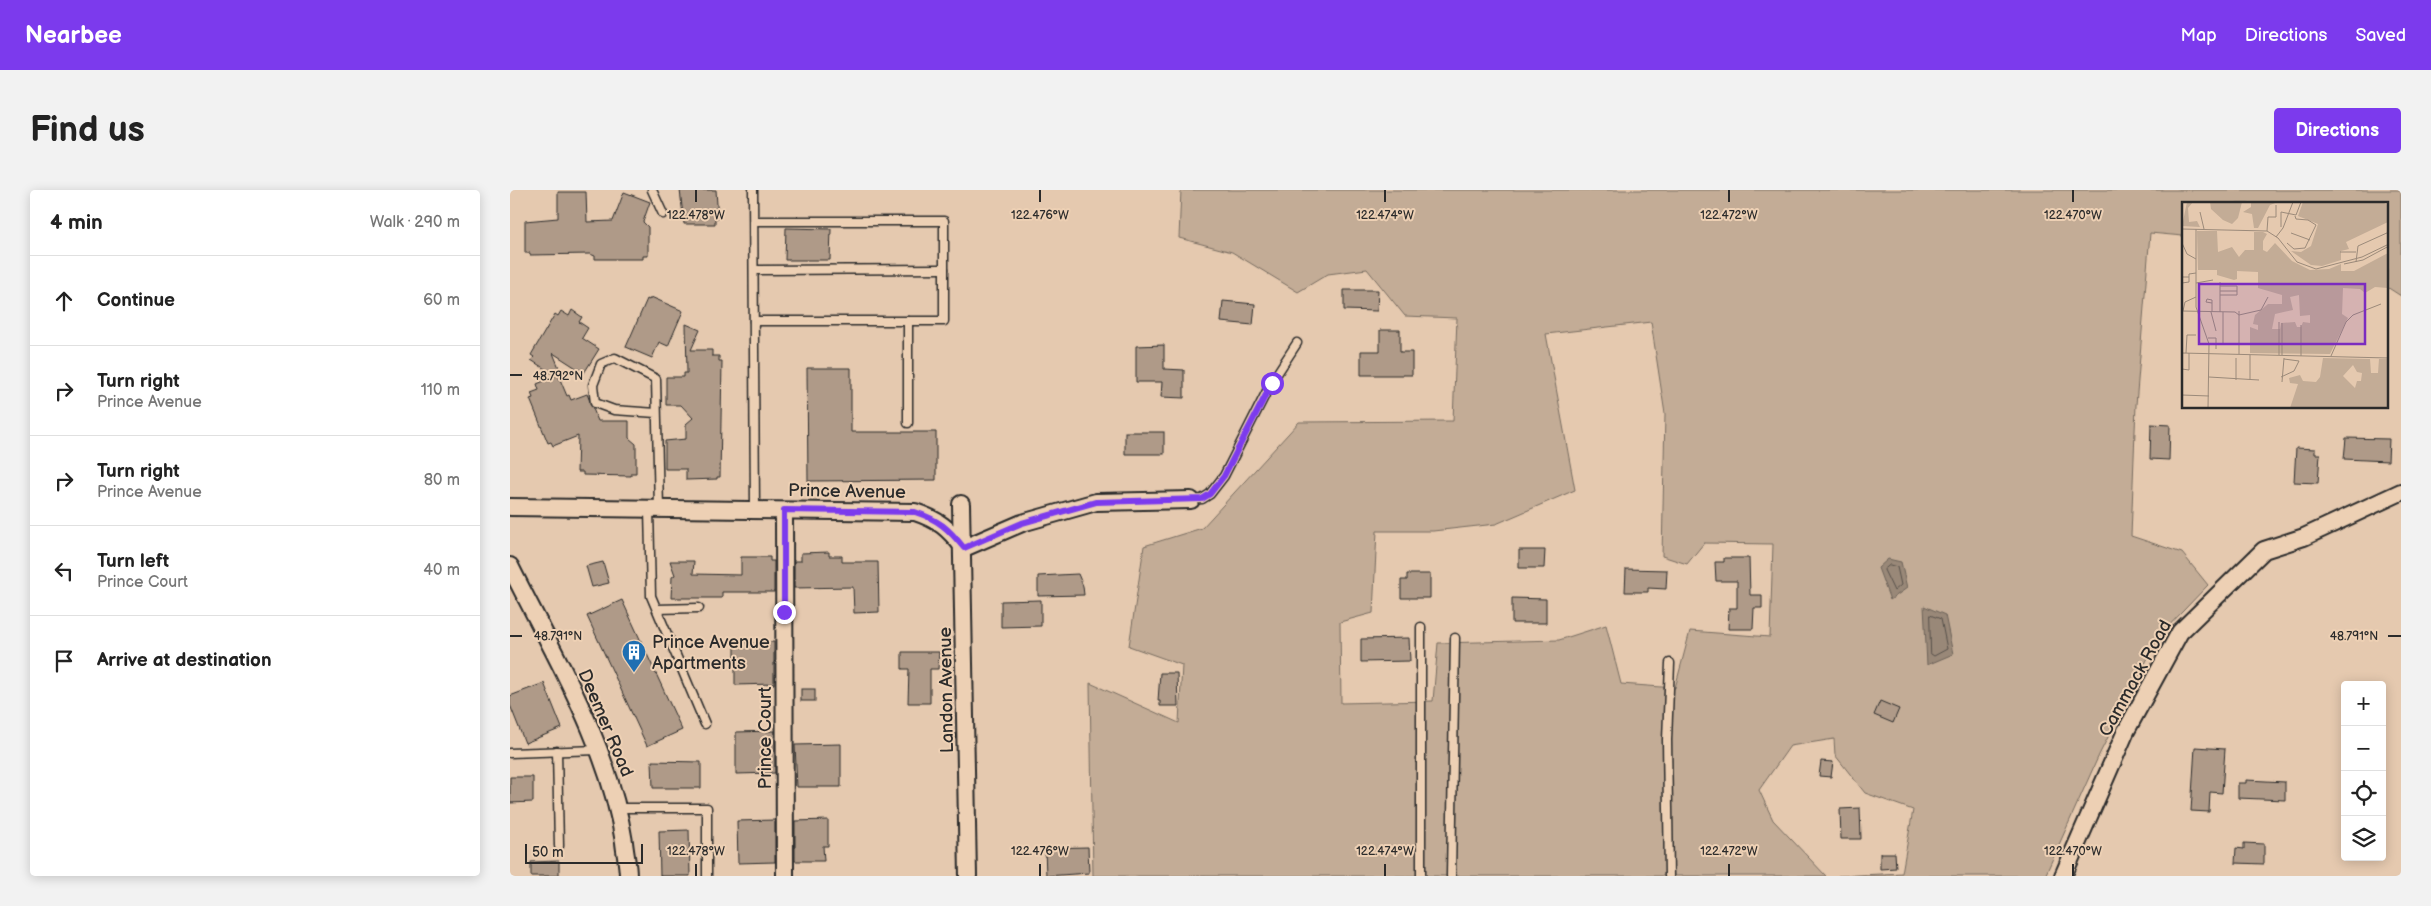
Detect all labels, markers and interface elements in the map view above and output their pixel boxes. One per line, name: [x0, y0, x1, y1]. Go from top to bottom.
text: Nearbee: [25, 21, 122, 50]
text: Map: [2181, 25, 2217, 46]
text: Directions: [2245, 25, 2327, 46]
text: Saved: [2355, 25, 2406, 46]
button: Directions: [2274, 108, 2401, 153]
text: Find us: [30, 109, 145, 152]
inset map: [2182, 202, 2388, 409]
text: 122.478°W: [667, 208, 725, 223]
text: 122.476°W: [1011, 208, 1069, 223]
text: 122.474°W: [1356, 208, 1414, 223]
text: 122.472°W: [1700, 208, 1758, 223]
text: 122.470°W: [2044, 208, 2102, 223]
text: 4 min: [50, 210, 103, 235]
text: Walk · 290 m: [370, 213, 460, 232]
icon: ahead: [50, 287, 78, 315]
text: Continue: [97, 289, 175, 312]
text: 60 m: [423, 291, 460, 310]
text: 48.792°N: [533, 369, 583, 384]
text: Turn right: [97, 370, 180, 393]
route start: [1261, 372, 1284, 395]
icon: right: [50, 377, 78, 405]
text: 110 m: [421, 381, 460, 400]
text: Prince Avenue: [97, 393, 202, 412]
text: Turn right: [97, 460, 180, 483]
icon: right: [50, 467, 78, 495]
text: 80 m: [424, 471, 460, 490]
street label: Prince Avenue: [788, 480, 906, 503]
text: Prince Avenue: [97, 483, 202, 502]
text: Turn left: [97, 550, 169, 573]
icon: left: [50, 557, 78, 585]
text: 40 m: [423, 561, 460, 580]
text: Prince Court: [97, 573, 188, 592]
route end: [773, 601, 796, 624]
street label: Cammack Road: [2095, 616, 2176, 740]
street label: Landon Avenue: [935, 626, 958, 753]
text: 48.791°N: [534, 629, 582, 644]
text: 48.791°N: [2330, 629, 2378, 644]
place label: Prince Avenue Apartments: [652, 632, 770, 674]
building icon: Prince Avenue Apartments: [621, 639, 647, 673]
icon: arrive: [50, 647, 78, 675]
text: Arrive at destination: [97, 649, 272, 672]
street label: Deemer Road: [573, 666, 638, 780]
map controls: [2341, 681, 2386, 861]
button: +: [2341, 681, 2386, 726]
street label: Prince Court: [755, 686, 776, 789]
button: −: [2341, 726, 2386, 771]
button: locate: [2341, 771, 2386, 816]
button: layers: [2341, 816, 2386, 861]
scale bar: [525, 841, 642, 864]
text: 50 m: [532, 844, 564, 861]
text: 122.478°W: [667, 844, 725, 859]
text: 122.476°W: [1011, 844, 1069, 859]
text: 122.474°W: [1356, 844, 1414, 859]
text: 122.472°W: [1700, 844, 1758, 859]
text: 122.470°W: [2044, 844, 2102, 859]

